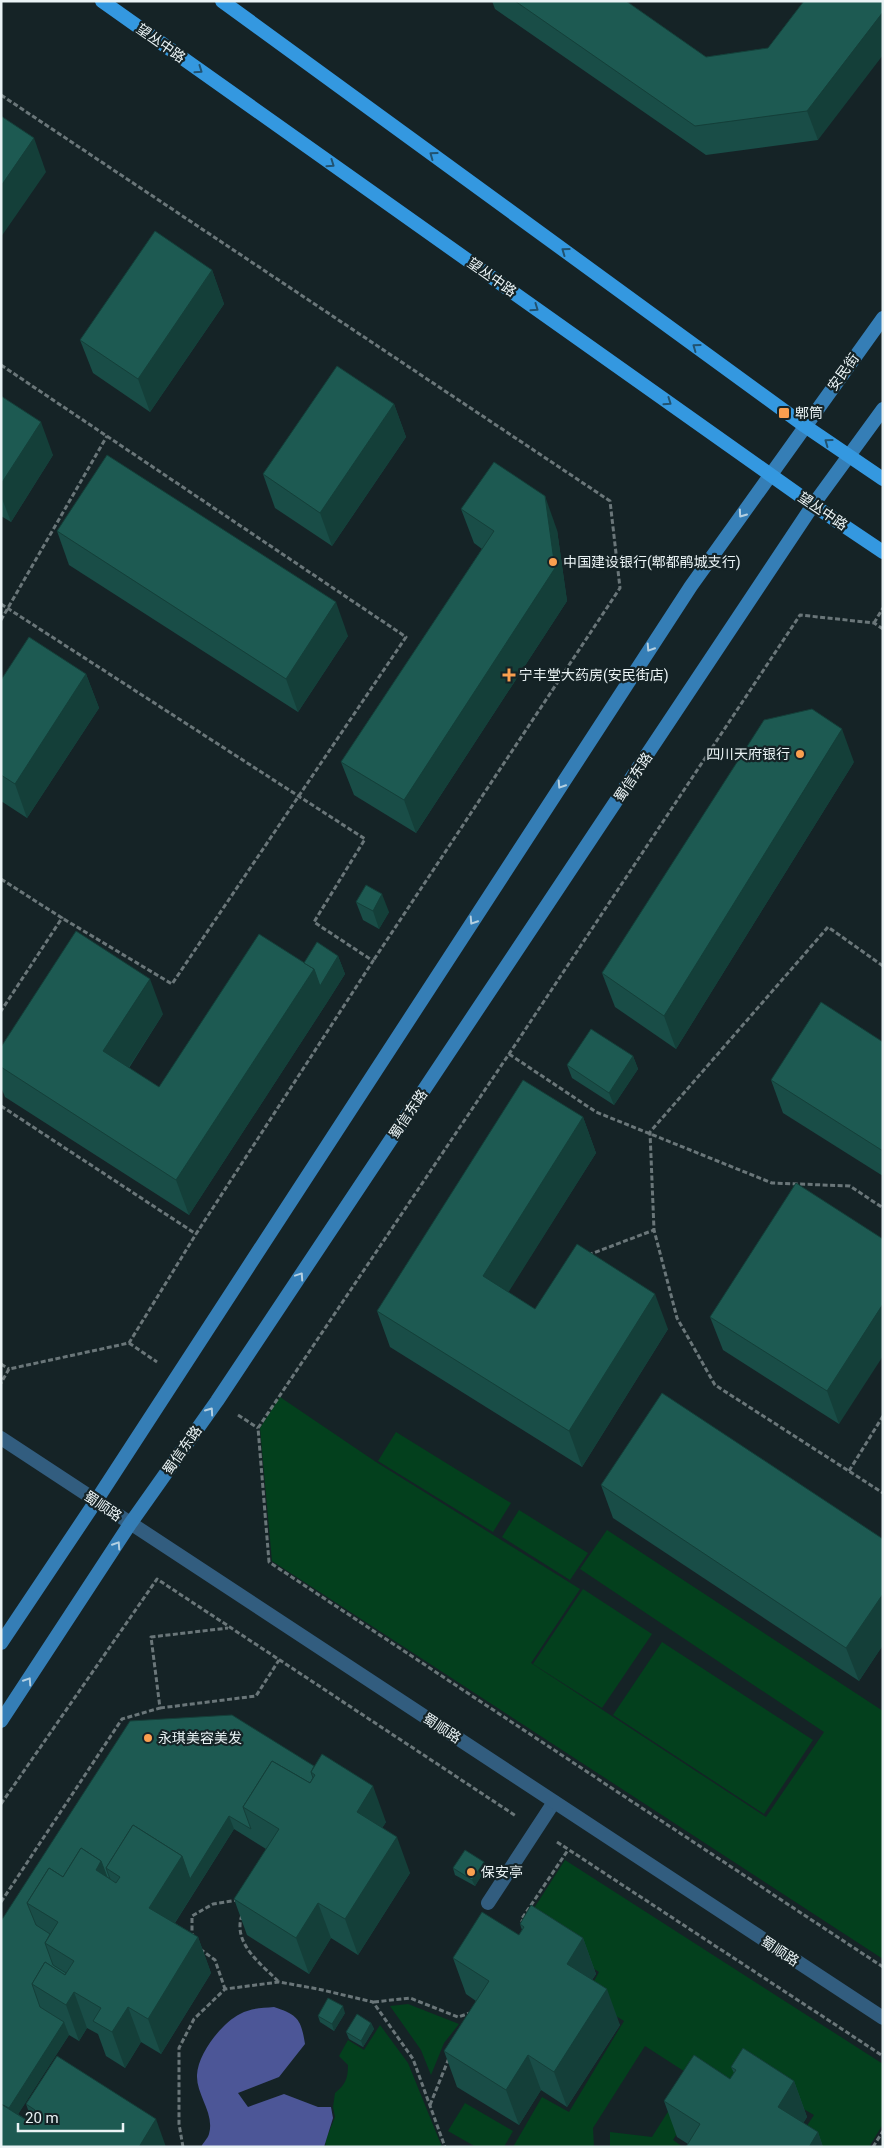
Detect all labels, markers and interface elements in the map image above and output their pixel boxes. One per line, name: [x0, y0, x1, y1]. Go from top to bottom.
street label: 望丛中路: [133, 20, 189, 66]
one-way arrow: [193, 64, 203, 73]
one-way arrow: [430, 152, 439, 161]
one-way arrow: [326, 158, 335, 167]
one-way arrow: [561, 248, 571, 257]
street label: 望丛中路: [464, 254, 520, 300]
one-way arrow: [530, 302, 539, 311]
one-way arrow: [693, 344, 702, 352]
street label: 安民街: [824, 350, 862, 394]
one-way arrow: [662, 396, 672, 405]
place label: 郫筒: [795, 405, 823, 421]
marker: 郫筒: [777, 406, 791, 420]
one-way arrow: [824, 439, 834, 448]
street label: 望丛中路: [795, 489, 851, 533]
one-way arrow: [739, 508, 747, 517]
place label: 中国建设银行(郫都鹃城支行): [563, 554, 741, 571]
marker: 中国建设银行(郫都鹃城支行): [547, 556, 559, 568]
one-way arrow: [647, 643, 656, 652]
place label: 宁丰堂大药房(安民街店): [519, 667, 669, 684]
marker: 宁丰堂大药房(安民街店): [503, 669, 515, 681]
place label: 四川天府银行: [706, 746, 790, 762]
marker: 四川天府银行: [794, 748, 806, 760]
street label: 蜀信东路: [611, 749, 655, 805]
one-way arrow: [558, 779, 568, 788]
one-way arrow: [470, 915, 479, 925]
street label: 蜀信东路: [386, 1086, 430, 1142]
one-way arrow: [294, 1272, 303, 1282]
one-way arrow: [204, 1407, 213, 1417]
street label: 蜀信东路: [159, 1422, 205, 1478]
street label: 蜀顺路: [81, 1488, 125, 1524]
one-way arrow: [111, 1541, 120, 1550]
one-way arrow: [22, 1677, 31, 1686]
street label: 蜀顺路: [420, 1710, 464, 1746]
place label: 永琪美容美发: [158, 1730, 242, 1746]
marker: 永琪美容美发: [142, 1732, 154, 1744]
place label: 保安亭: [481, 1864, 523, 1880]
marker: 保安亭: [465, 1866, 477, 1878]
street label: 蜀顺路: [758, 1933, 802, 1969]
scale bar: [18, 2100, 122, 2132]
text: 20 m: [25, 2109, 59, 2127]

